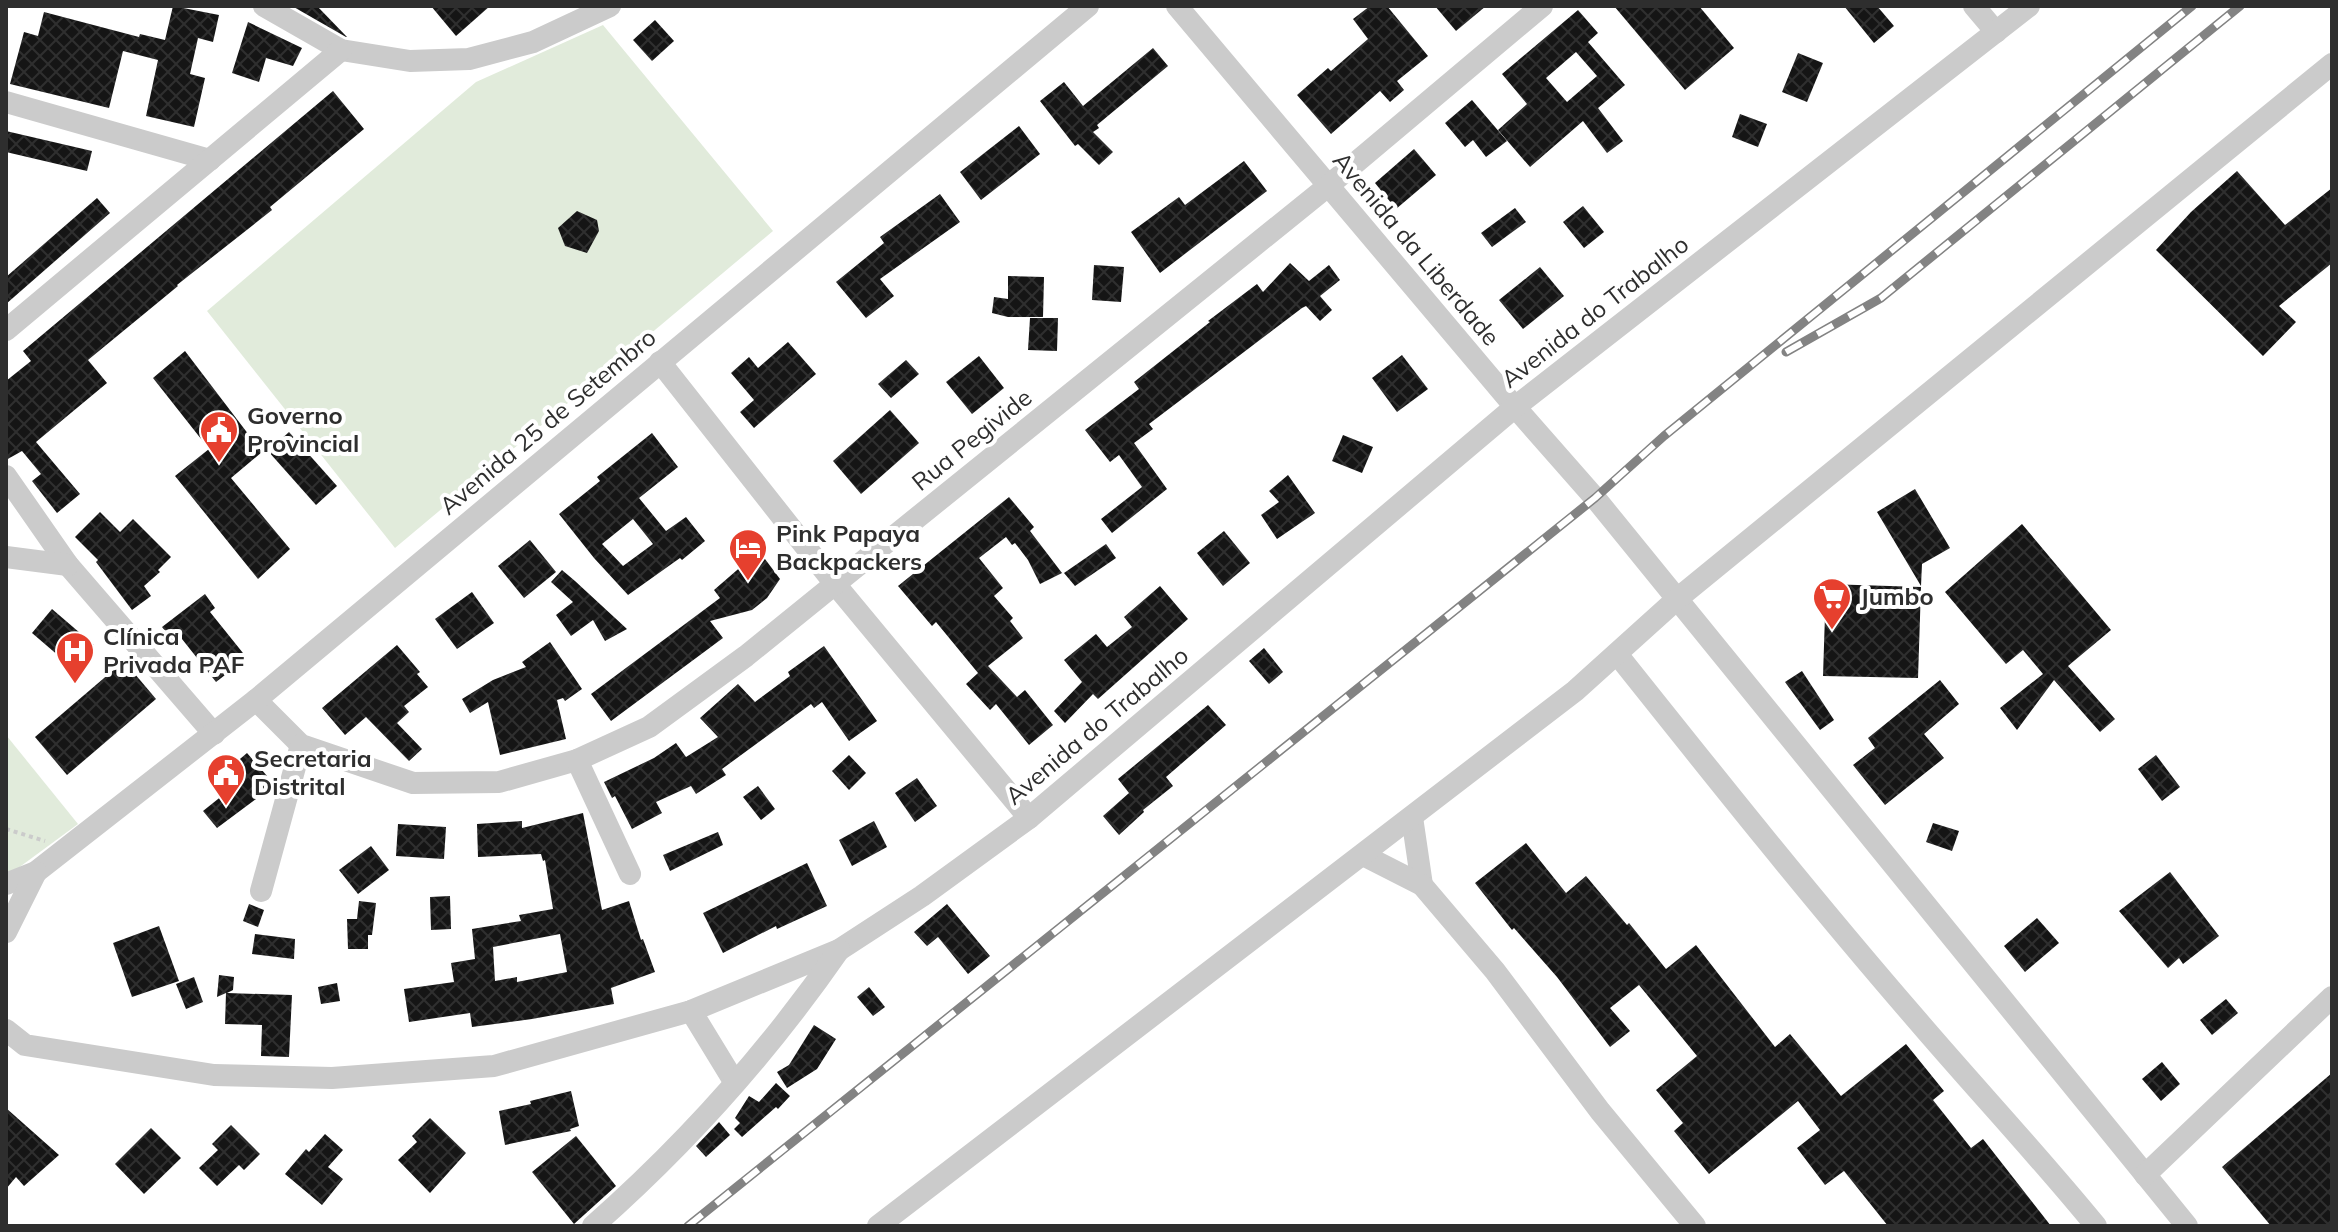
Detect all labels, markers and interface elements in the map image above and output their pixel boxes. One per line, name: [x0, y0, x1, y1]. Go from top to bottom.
street label: Avenida da Liberdade: [1327, 145, 1507, 351]
street label: Avenida do Trabalho: [1495, 229, 1694, 394]
street label: Avenida 25 de Setembro: [433, 322, 662, 521]
street label: Rua Pegivide: [905, 382, 1037, 497]
place label: Governo Provincial: [247, 400, 359, 458]
public building icon: Governo Provincial: [198, 409, 240, 464]
place label: Pink Papaya Backpackers: [776, 518, 922, 576]
hotel icon: Pink Papaya Backpackers: [727, 527, 769, 582]
supermarket icon: Jumbo: [1811, 576, 1853, 631]
place label: Jumbo: [1860, 581, 1934, 611]
place label: Clínica Privada PAF: [103, 621, 245, 679]
hospital icon: Clínica Privada PAF: [54, 630, 96, 685]
street label: Avenida do Trabalho: [999, 640, 1194, 811]
place label: Secretaria Distrital: [254, 743, 372, 801]
public building icon: Secretaria Distrital: [205, 752, 247, 807]

